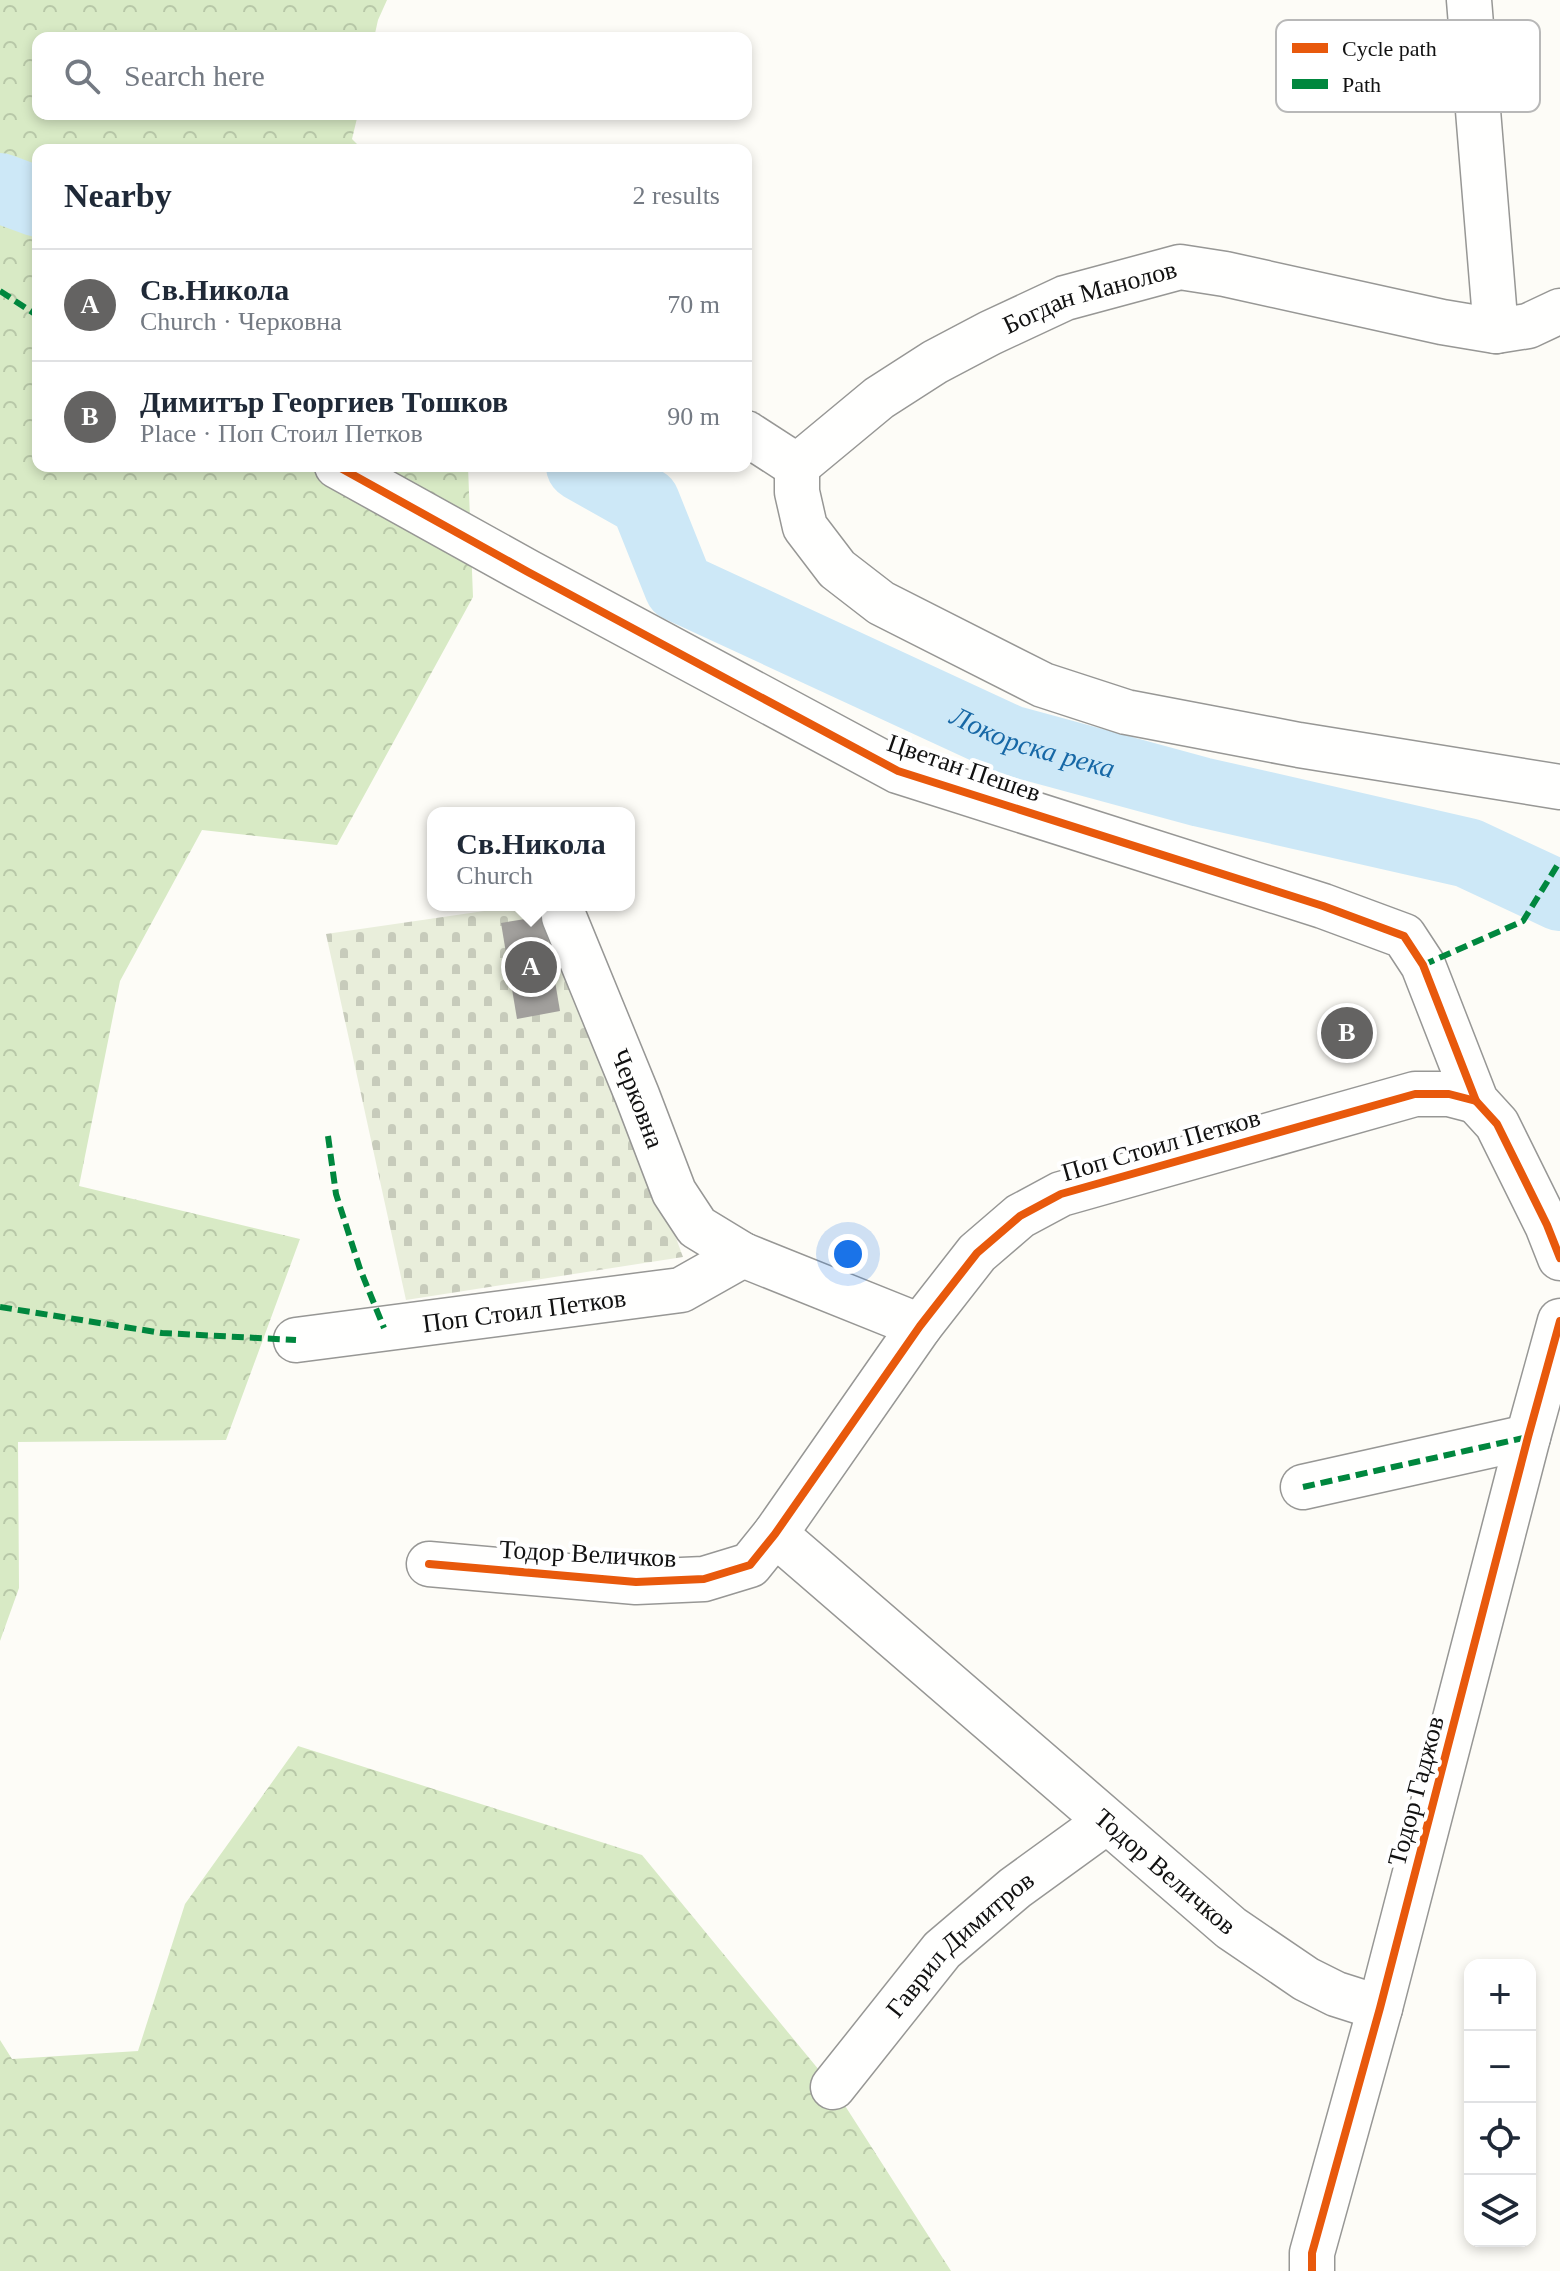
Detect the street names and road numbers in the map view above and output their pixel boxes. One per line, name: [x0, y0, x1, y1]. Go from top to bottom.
street label: Богдан Манолов: [998, 254, 1180, 340]
street label: Цветан Пешев: [884, 728, 1044, 808]
street label: Черковна: [605, 1045, 670, 1152]
street label: Поп Стоил Петков: [1059, 1103, 1263, 1187]
street label: Поп Стоил Петков: [421, 1283, 628, 1338]
street label: Тодор Величков: [499, 1535, 677, 1573]
street label: Тодор Гаджов: [1382, 1713, 1450, 1869]
street label: Тодор Величков: [1089, 1802, 1242, 1940]
street label: Гаврил Димитров: [880, 1865, 1039, 2023]

